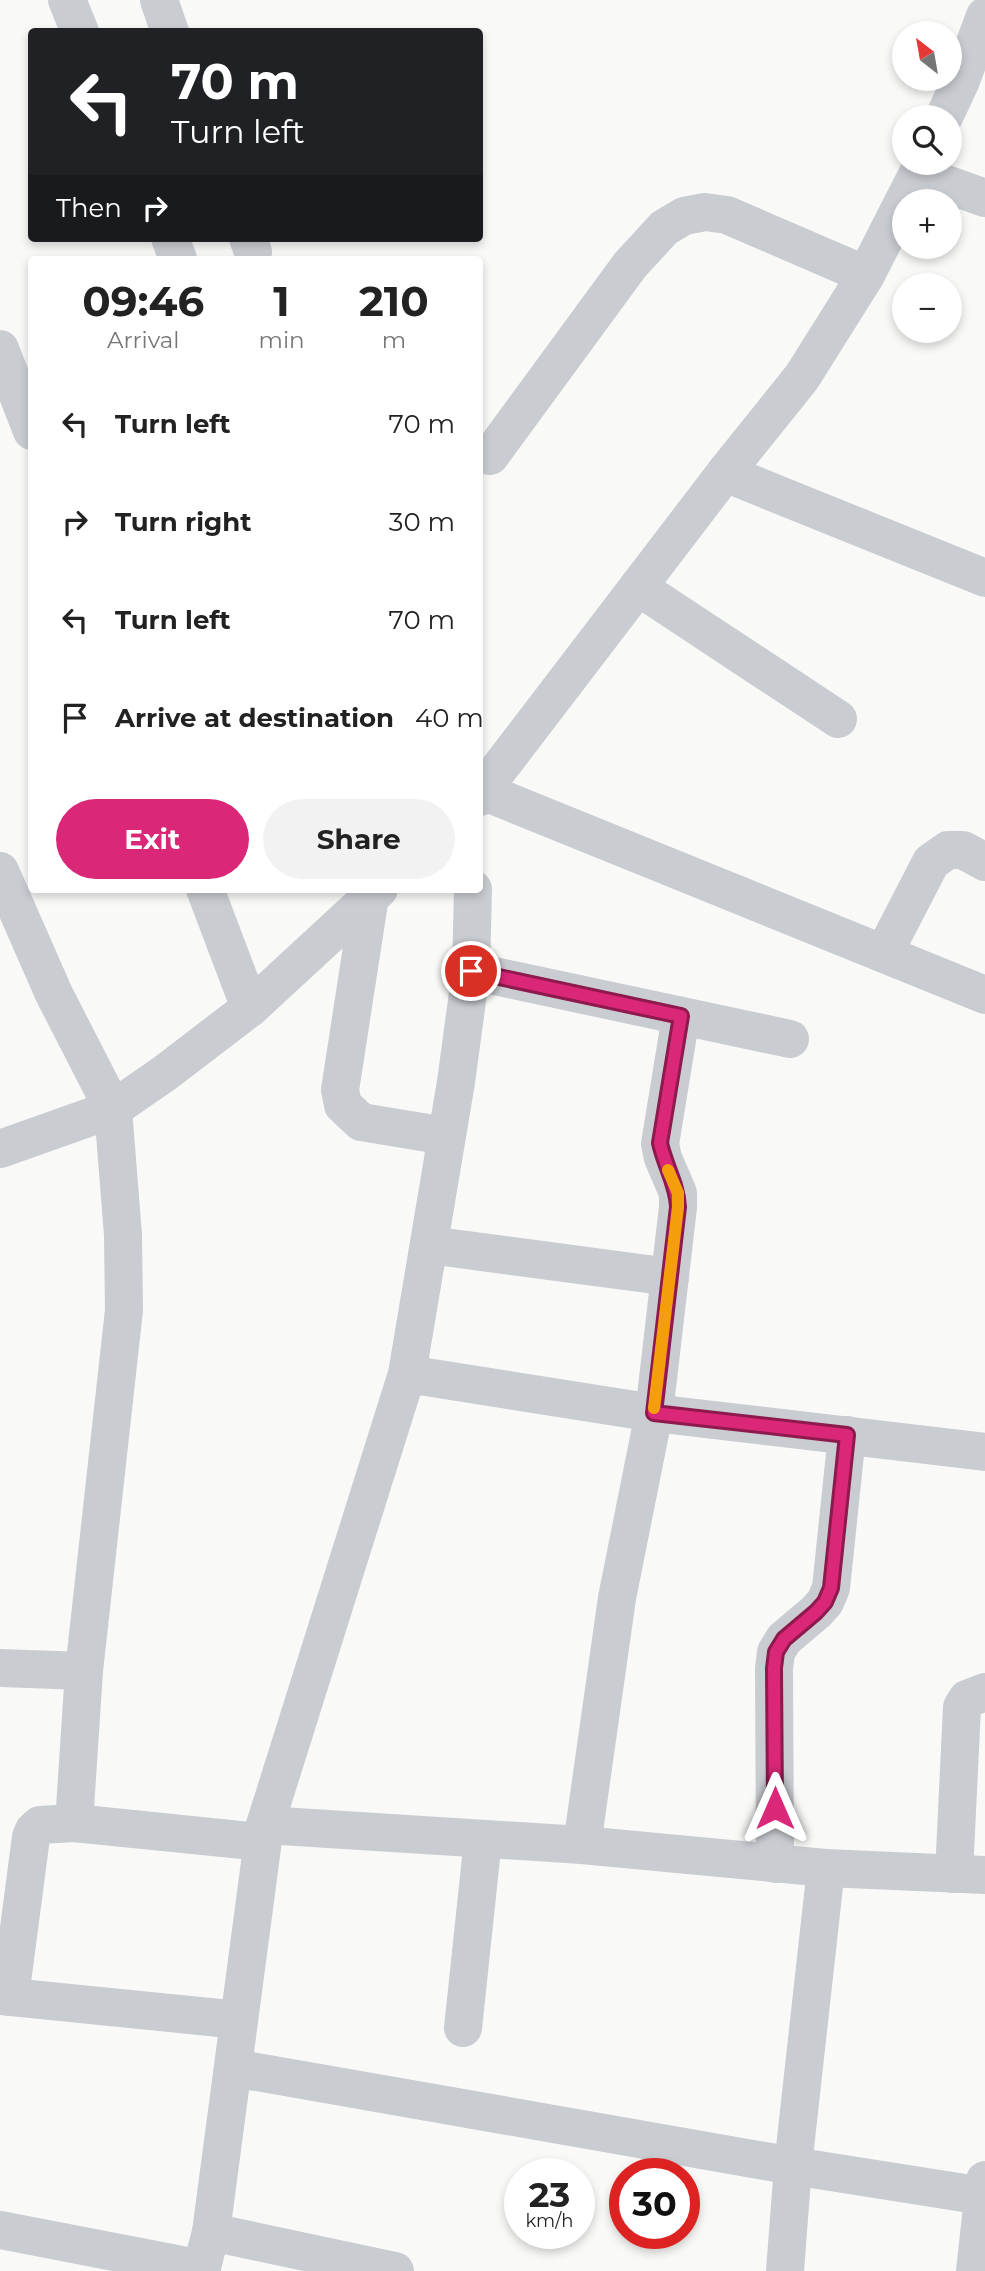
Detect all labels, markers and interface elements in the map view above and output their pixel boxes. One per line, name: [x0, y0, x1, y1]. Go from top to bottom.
north arrow: [892, 21, 962, 91]
map controls: [892, 21, 962, 343]
text: 70 m: [171, 52, 299, 111]
icon: left: [56, 56, 147, 147]
button: search: [892, 105, 962, 175]
text: Turn left: [171, 112, 305, 151]
icon: right: [136, 189, 174, 227]
button: +: [892, 189, 962, 259]
text: Then: [56, 192, 122, 224]
button: −: [892, 273, 962, 343]
text: 09:46: [82, 275, 204, 327]
text: 1: [273, 275, 290, 327]
text: 210: [359, 275, 429, 327]
text: Arrival: [107, 326, 180, 354]
text: min: [259, 326, 305, 354]
text: m: [382, 326, 406, 354]
icon: left: [56, 405, 94, 443]
text: Turn left: [115, 408, 231, 440]
text: 70 m: [389, 408, 455, 440]
icon: right: [56, 503, 94, 541]
text: Turn right: [115, 506, 251, 538]
text: 30 m: [389, 506, 455, 538]
icon: left: [56, 601, 94, 639]
text: Turn left: [115, 604, 231, 636]
text: 70 m: [389, 604, 455, 636]
icon: arrive: [56, 699, 94, 737]
text: Arrive at destination: [115, 702, 394, 734]
text: 40 m: [415, 702, 484, 734]
button: Exit: [56, 799, 249, 879]
button: Share: [263, 799, 455, 879]
pin: [441, 941, 501, 1001]
icon: arrive: [452, 952, 490, 990]
position arrow: [738, 1771, 812, 1845]
speed limit sign: 30: [609, 2158, 700, 2249]
text: 23: [529, 2173, 570, 2216]
text: km/h: [525, 2210, 574, 2232]

